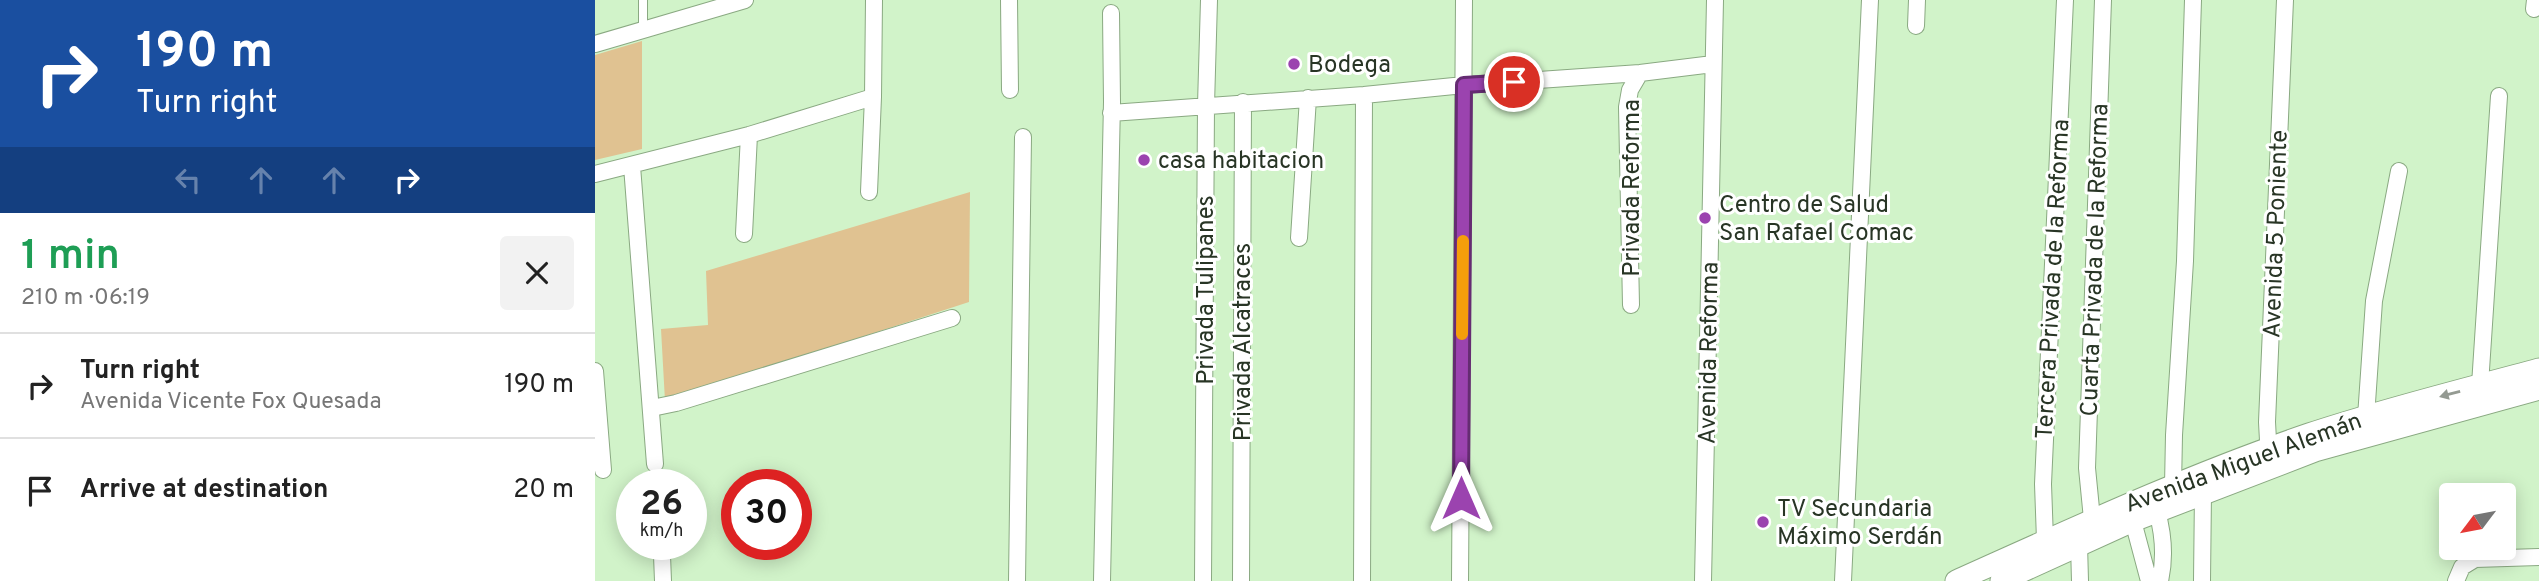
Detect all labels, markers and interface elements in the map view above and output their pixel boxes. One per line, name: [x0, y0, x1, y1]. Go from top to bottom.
text: 190 m: [136, 23, 273, 85]
icon: right: [21, 28, 112, 119]
place label: Bodega: [1308, 51, 1391, 81]
pin: [1484, 52, 1544, 112]
marker: Bodega: [1286, 56, 1302, 72]
icon: arrive: [1495, 63, 1533, 101]
text: Turn right: [136, 84, 278, 124]
street label: Privada Reforma: [1618, 99, 1648, 277]
street label: Cuarta Privada de la Reforma: [2076, 103, 2116, 417]
street label: Tercera Privada de la Reforma: [2031, 118, 2077, 440]
street label: Avenida 5 Poniente: [2258, 129, 2296, 339]
place label: casa habitacion: [1158, 147, 1324, 177]
marker: casa habitacion: [1136, 152, 1152, 168]
icon: left: [169, 161, 207, 199]
icon: ahead: [242, 161, 280, 199]
icon: ahead: [315, 161, 353, 199]
icon: right: [388, 161, 426, 199]
place label: Centro de Salud San Rafael Comac: [1719, 191, 1914, 249]
street label: Privada Tulipanes: [1192, 195, 1222, 385]
marker: Centro de Salud San Rafael Comac: [1697, 210, 1713, 226]
text: 1 min: [21, 231, 120, 284]
button: close: [500, 236, 574, 310]
street label: Privada Alcatraces: [1229, 243, 1259, 441]
street label: Avenida Reforma: [1693, 262, 1727, 445]
text: 210 m · 06:19: [21, 284, 150, 313]
text: Turn right: [80, 355, 200, 388]
icon: right: [21, 367, 59, 405]
text: 190 m: [504, 369, 574, 402]
text: Avenida Vicente Fox Quesada: [80, 388, 382, 417]
one-way arrow: [2439, 389, 2460, 399]
street label: Avenida Miguel Alemán: [2121, 407, 2366, 521]
position arrow: [1424, 461, 1498, 535]
speed limit sign: 30: [721, 469, 812, 560]
icon: arrive: [21, 472, 59, 510]
text: Arrive at destination: [80, 474, 328, 507]
text: 20 m: [513, 474, 574, 507]
text: 26: [640, 483, 683, 527]
north arrow: [2439, 483, 2517, 560]
map controls: [2439, 483, 2516, 560]
place label: TV Secundaria Máximo Serdán: [1777, 495, 1943, 553]
marker: TV Secundaria Máximo Serdán: [1755, 514, 1771, 530]
text: km/h: [640, 520, 683, 543]

